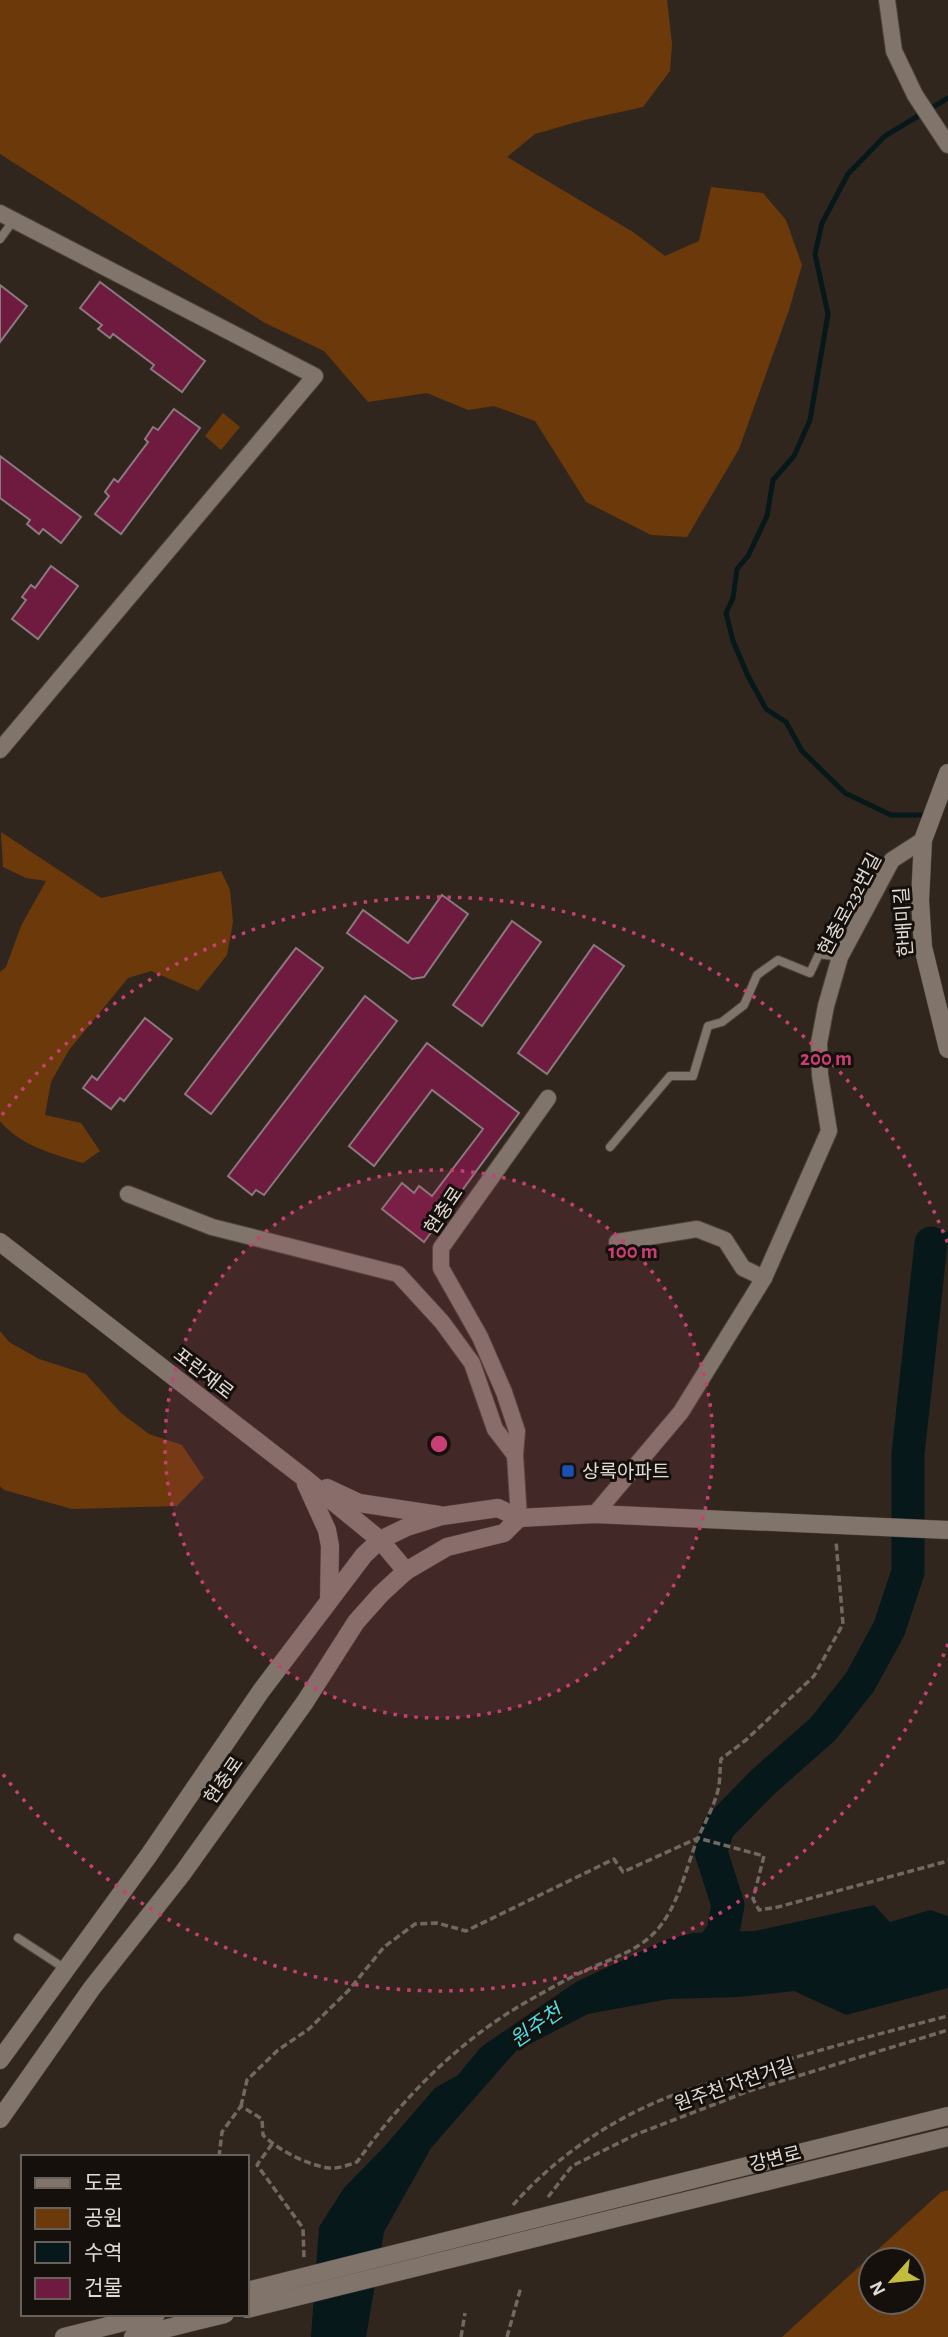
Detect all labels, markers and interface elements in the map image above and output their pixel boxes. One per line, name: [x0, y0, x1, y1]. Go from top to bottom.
street label: 현충로232번길: [815, 850, 885, 959]
street label: 한배미길: [892, 886, 916, 958]
text: 200 m: [800, 1048, 852, 1069]
street label: 현충로: [421, 1183, 467, 1238]
text: 100 m: [608, 1241, 658, 1262]
street label: 포란재로: [170, 1344, 237, 1403]
centre of rings: [427, 1432, 451, 1456]
place label: 상록아파트: [582, 1462, 669, 1482]
marker: 상록아파트: [560, 1463, 576, 1479]
street label: 현충로: [201, 1753, 247, 1808]
water label: 원주천: [506, 1999, 568, 2052]
street label: 원주천 자전거길: [672, 2055, 797, 2115]
street label: 강변로: [747, 2143, 803, 2175]
legend: [21, 2155, 248, 2316]
text: 도로: [84, 2173, 123, 2194]
text: 공원: [84, 2207, 123, 2229]
text: 수역: [84, 2242, 123, 2264]
north arrow: [857, 2246, 927, 2316]
text: 건물: [84, 2277, 123, 2299]
text: N: [867, 2278, 890, 2298]

